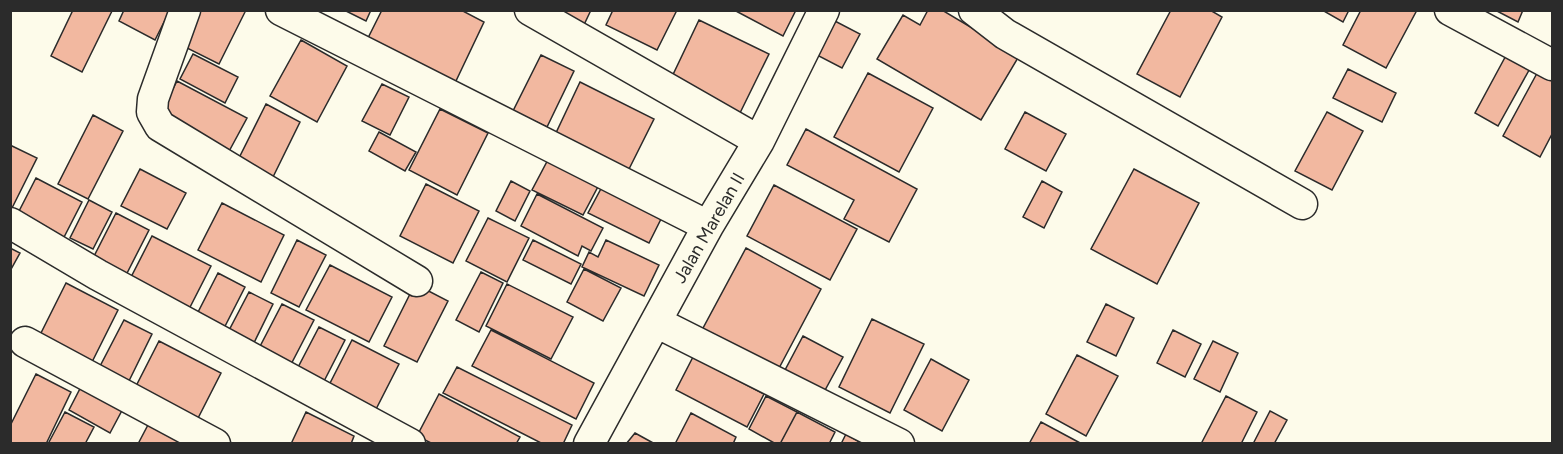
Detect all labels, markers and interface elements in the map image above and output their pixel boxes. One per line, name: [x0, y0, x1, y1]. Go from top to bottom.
street label: Jalan Marelan II: [669, 169, 749, 287]

